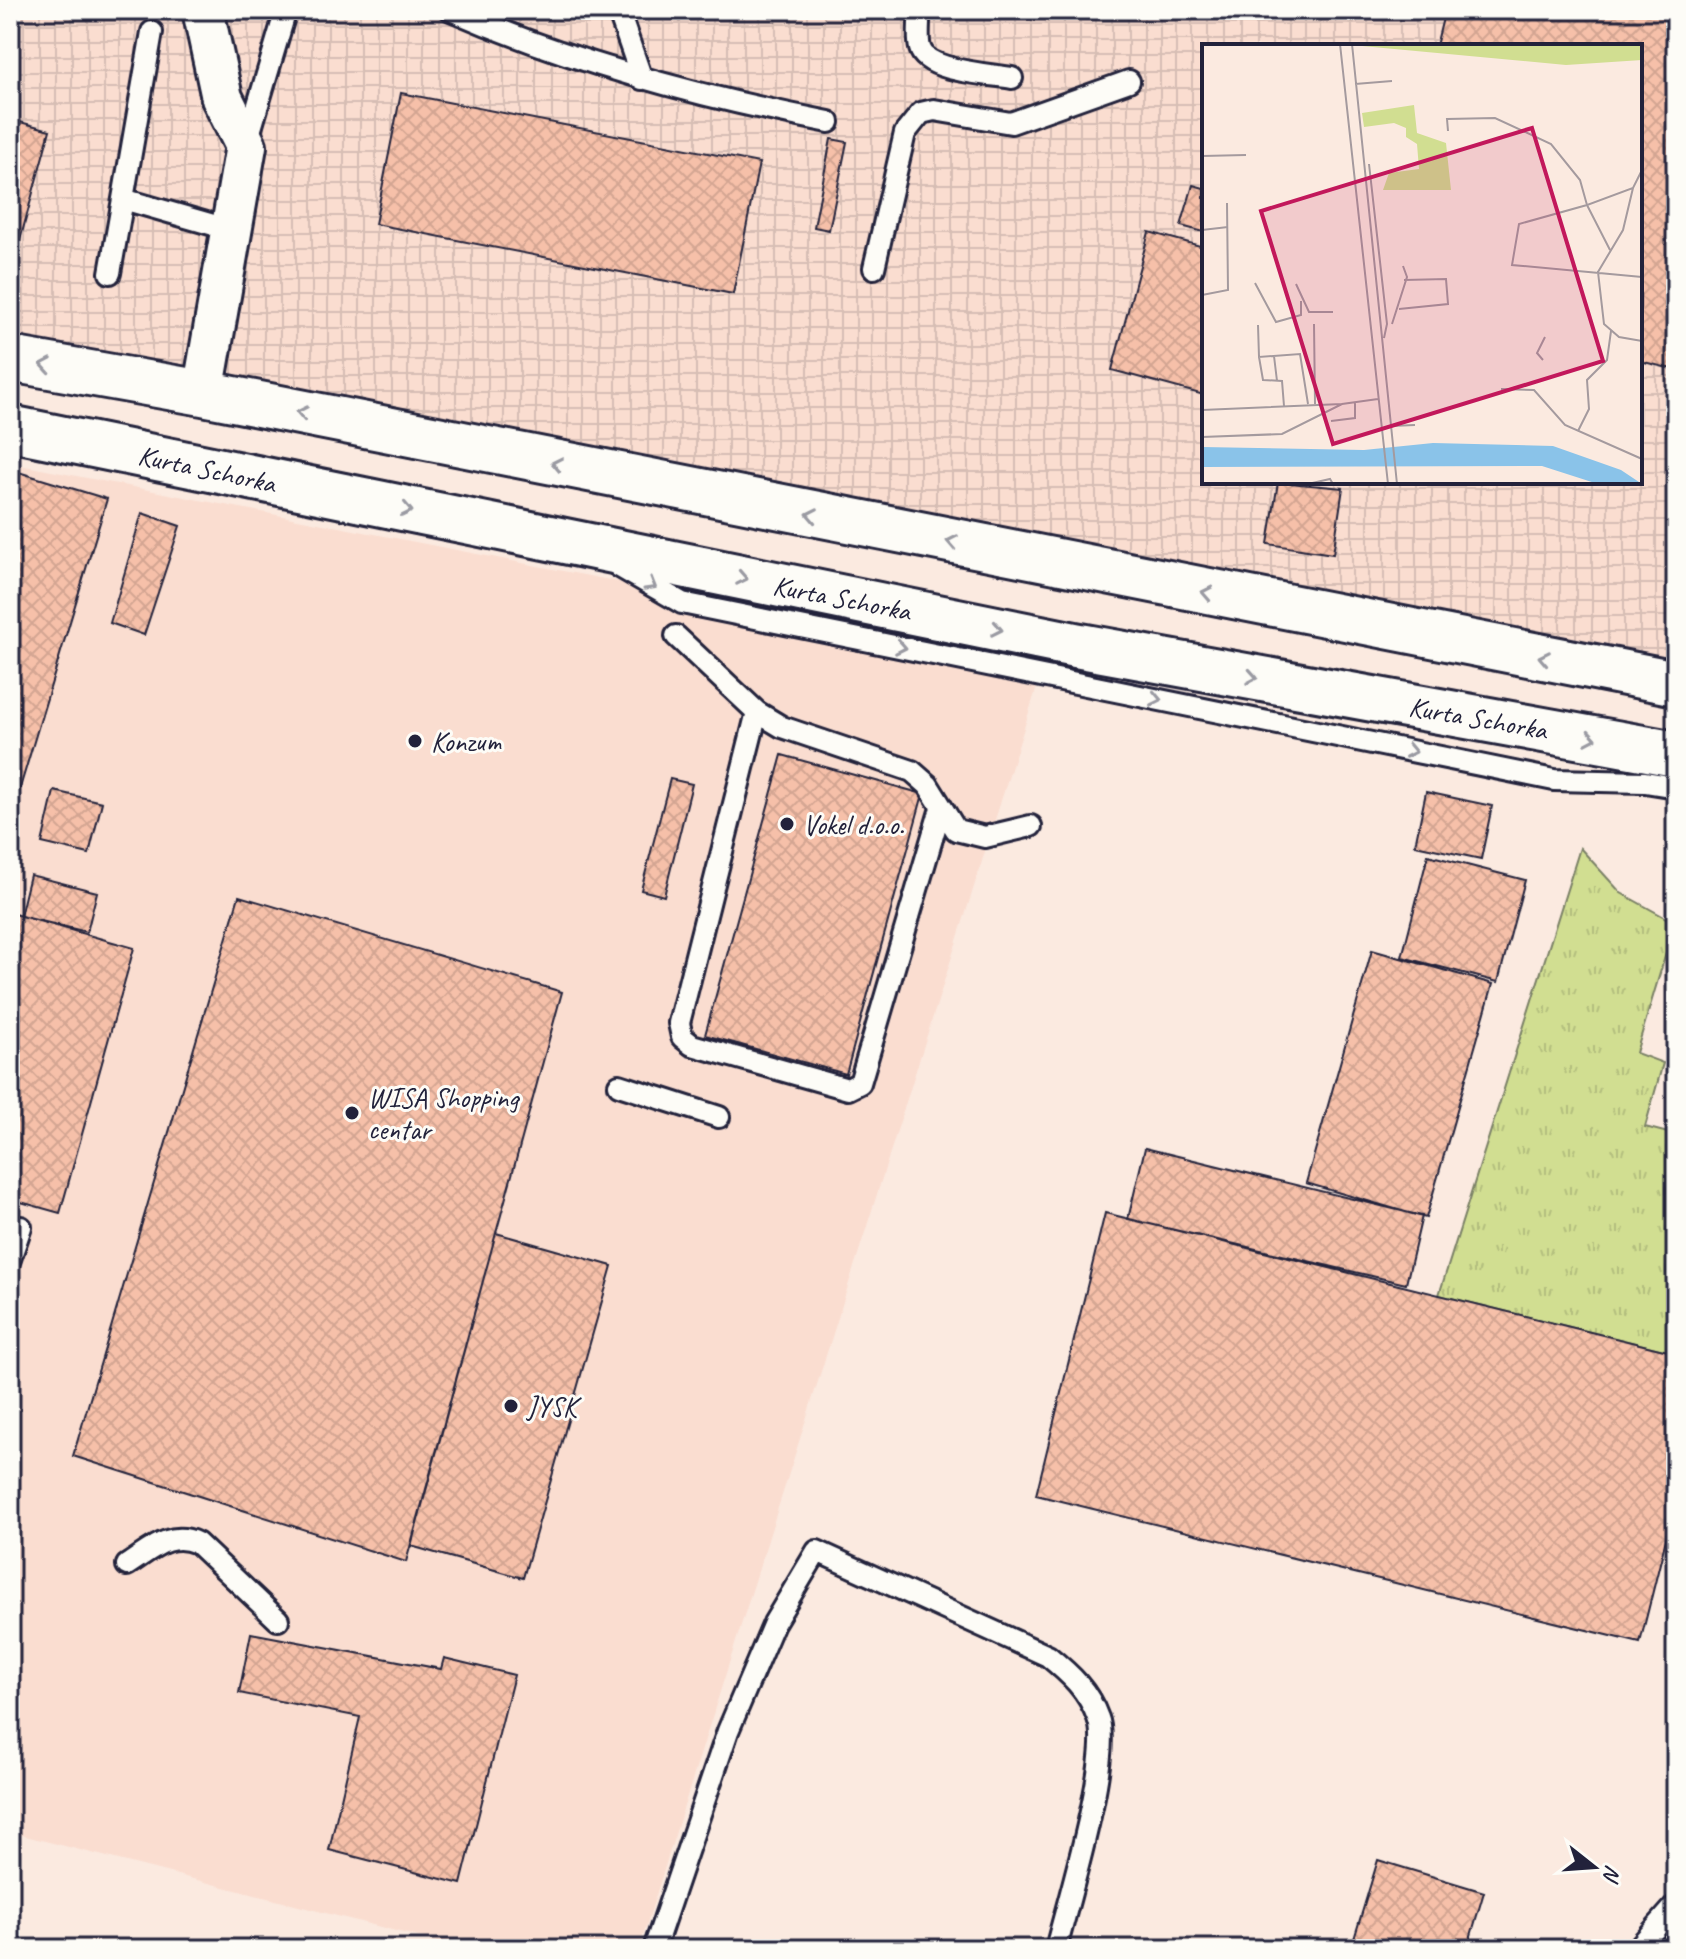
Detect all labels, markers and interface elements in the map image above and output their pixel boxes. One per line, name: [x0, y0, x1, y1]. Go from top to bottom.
inset map: [1202, 44, 1642, 484]
one-way arrow: [39, 358, 53, 375]
one-way arrow: [295, 405, 309, 422]
street label: Kurta Schorka: [135, 437, 281, 501]
one-way arrow: [550, 456, 564, 473]
one-way arrow: [400, 501, 414, 518]
one-way arrow: [805, 507, 818, 524]
one-way arrow: [945, 535, 958, 552]
street label: Kurta Schorka: [770, 568, 916, 629]
one-way arrow: [734, 569, 748, 586]
one-way arrow: [642, 575, 656, 591]
one-way arrow: [1200, 585, 1214, 602]
one-way arrow: [989, 620, 1003, 637]
one-way arrow: [895, 638, 908, 655]
one-way arrow: [1538, 651, 1551, 668]
one-way arrow: [1245, 667, 1259, 684]
street label: Kurta Schorka: [1406, 689, 1551, 748]
one-way arrow: [1149, 690, 1162, 707]
place label: Konzum: [431, 724, 502, 759]
one-way arrow: [1584, 729, 1597, 746]
marker: Konzum: [406, 732, 424, 750]
one-way arrow: [1404, 742, 1417, 759]
place label: Vokel d.o.o.: [803, 807, 904, 842]
marker: Vokel d.o.o.: [778, 815, 796, 833]
place label: WISA Shopping centar: [368, 1080, 520, 1147]
marker: WISA Shopping centar: [343, 1104, 361, 1122]
place label: JYSK: [525, 1389, 583, 1424]
marker: JYSK: [502, 1397, 520, 1415]
north arrow: [1554, 1827, 1634, 1907]
text: N: [1596, 1862, 1628, 1886]

